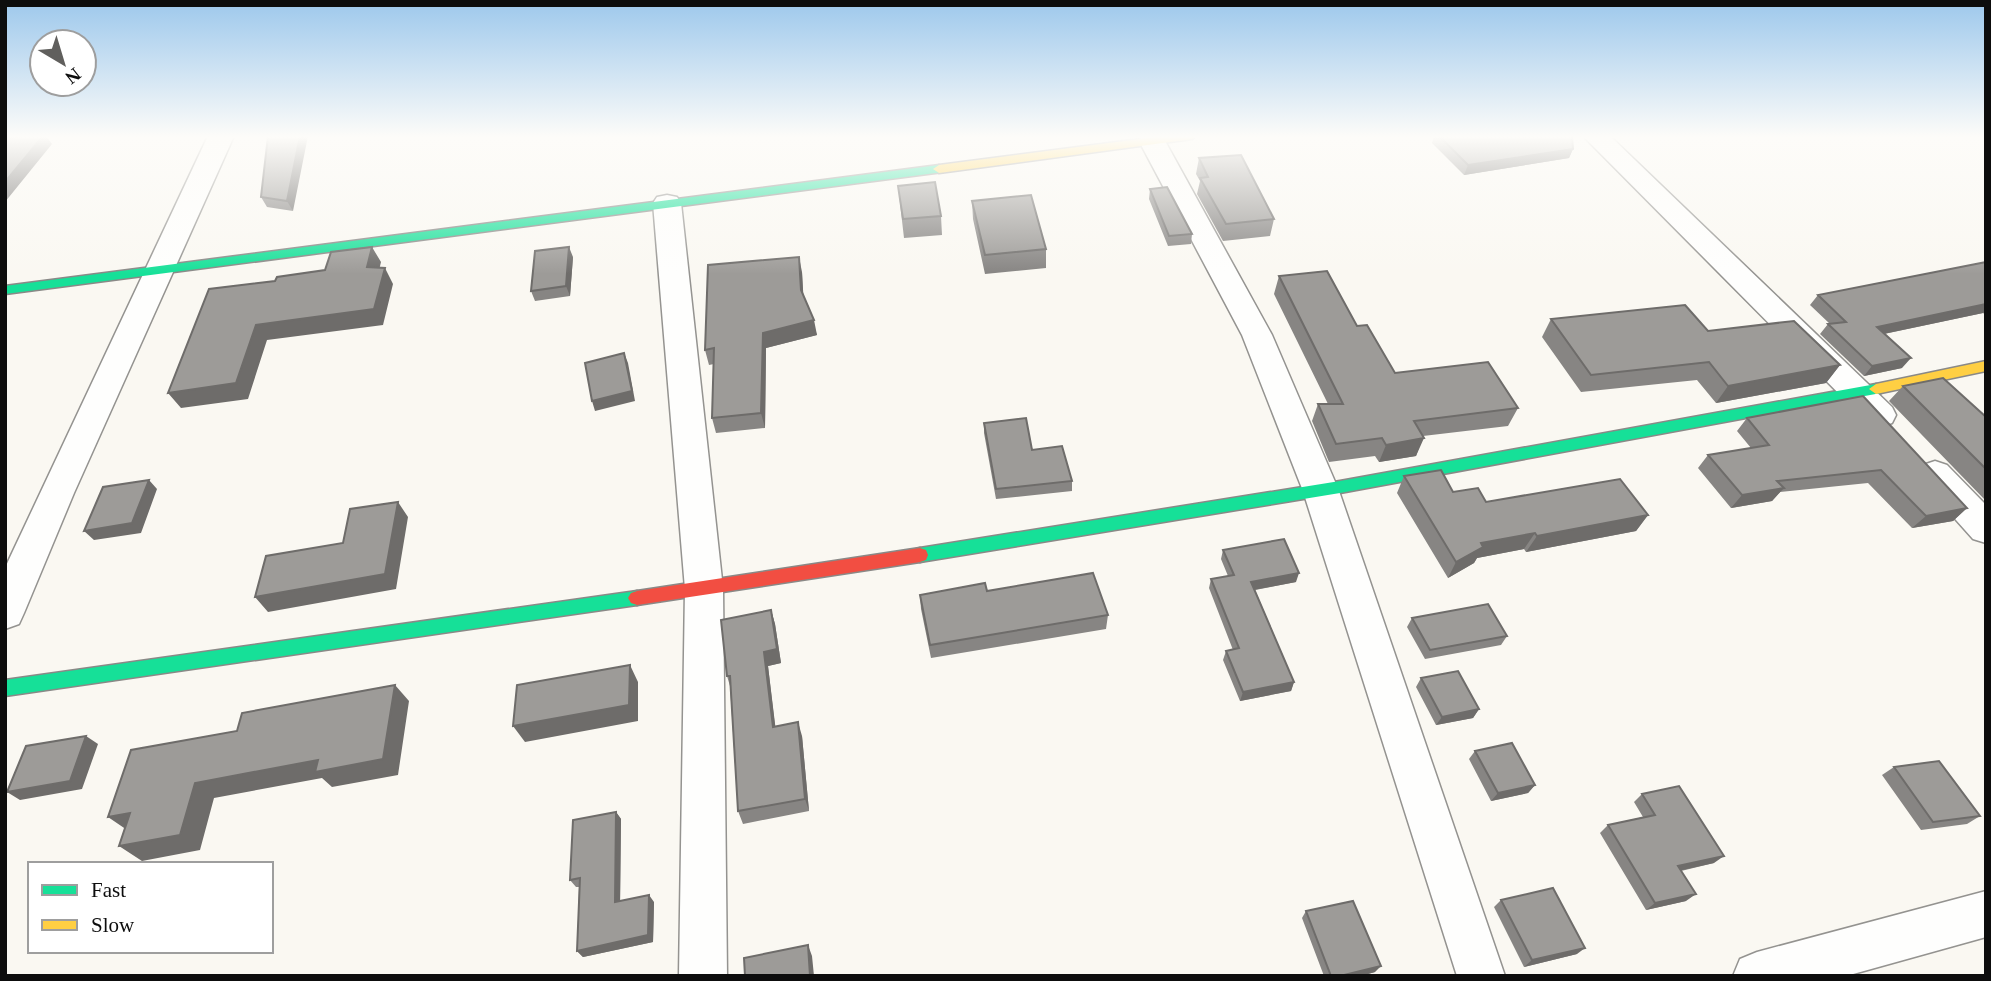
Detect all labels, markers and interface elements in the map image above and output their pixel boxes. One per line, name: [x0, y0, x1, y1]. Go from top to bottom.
north arrow: [28, 28, 98, 98]
text: N: [61, 64, 85, 89]
legend: [28, 862, 273, 953]
text: Fast: [91, 878, 126, 902]
text: Slow: [91, 913, 135, 937]

